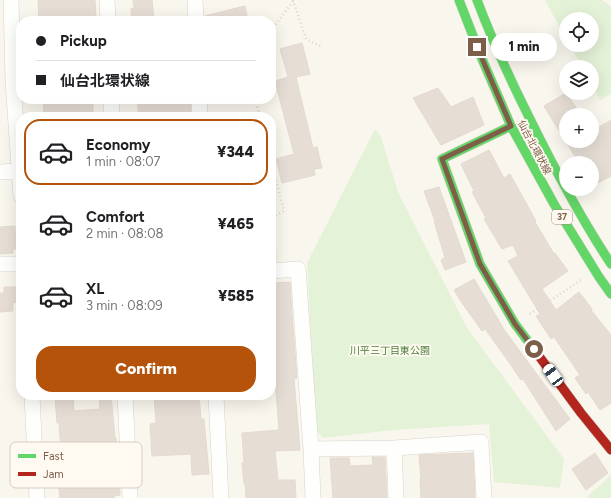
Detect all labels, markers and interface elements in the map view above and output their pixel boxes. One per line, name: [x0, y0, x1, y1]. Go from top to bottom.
map controls: [559, 12, 599, 196]
button: locate: [559, 12, 599, 52]
text: Pickup: [60, 32, 107, 50]
callout: 1 min: [491, 33, 557, 61]
route end: [468, 38, 486, 56]
text: 1 min: [508, 39, 540, 54]
button: layers: [559, 60, 599, 100]
text: 仙台北環状線: [60, 72, 150, 90]
button: +: [559, 108, 599, 148]
street label: 仙台北環状線: [515, 118, 554, 177]
icon: car: [38, 134, 74, 170]
text: Economy: [86, 136, 151, 154]
text: ¥344: [217, 143, 254, 161]
text: 1 min · 08:07: [86, 154, 161, 169]
button: −: [559, 156, 599, 196]
icon: car: [38, 206, 74, 242]
text: Comfort: [86, 208, 145, 226]
road number: 37: [552, 210, 572, 224]
text: ¥465: [218, 215, 254, 233]
text: 2 min · 08:08: [86, 226, 163, 241]
icon: car: [38, 278, 74, 314]
text: XL: [86, 280, 104, 298]
text: ¥585: [218, 287, 254, 305]
text: 3 min · 08:09: [86, 298, 163, 313]
route start: [525, 340, 543, 358]
park label: 川平三丁目東公園: [350, 344, 430, 357]
button: Confirm: [36, 346, 256, 392]
car: [541, 362, 565, 388]
legend: [10, 442, 142, 488]
text: Fast: [43, 450, 64, 463]
text: Jam: [43, 468, 64, 481]

